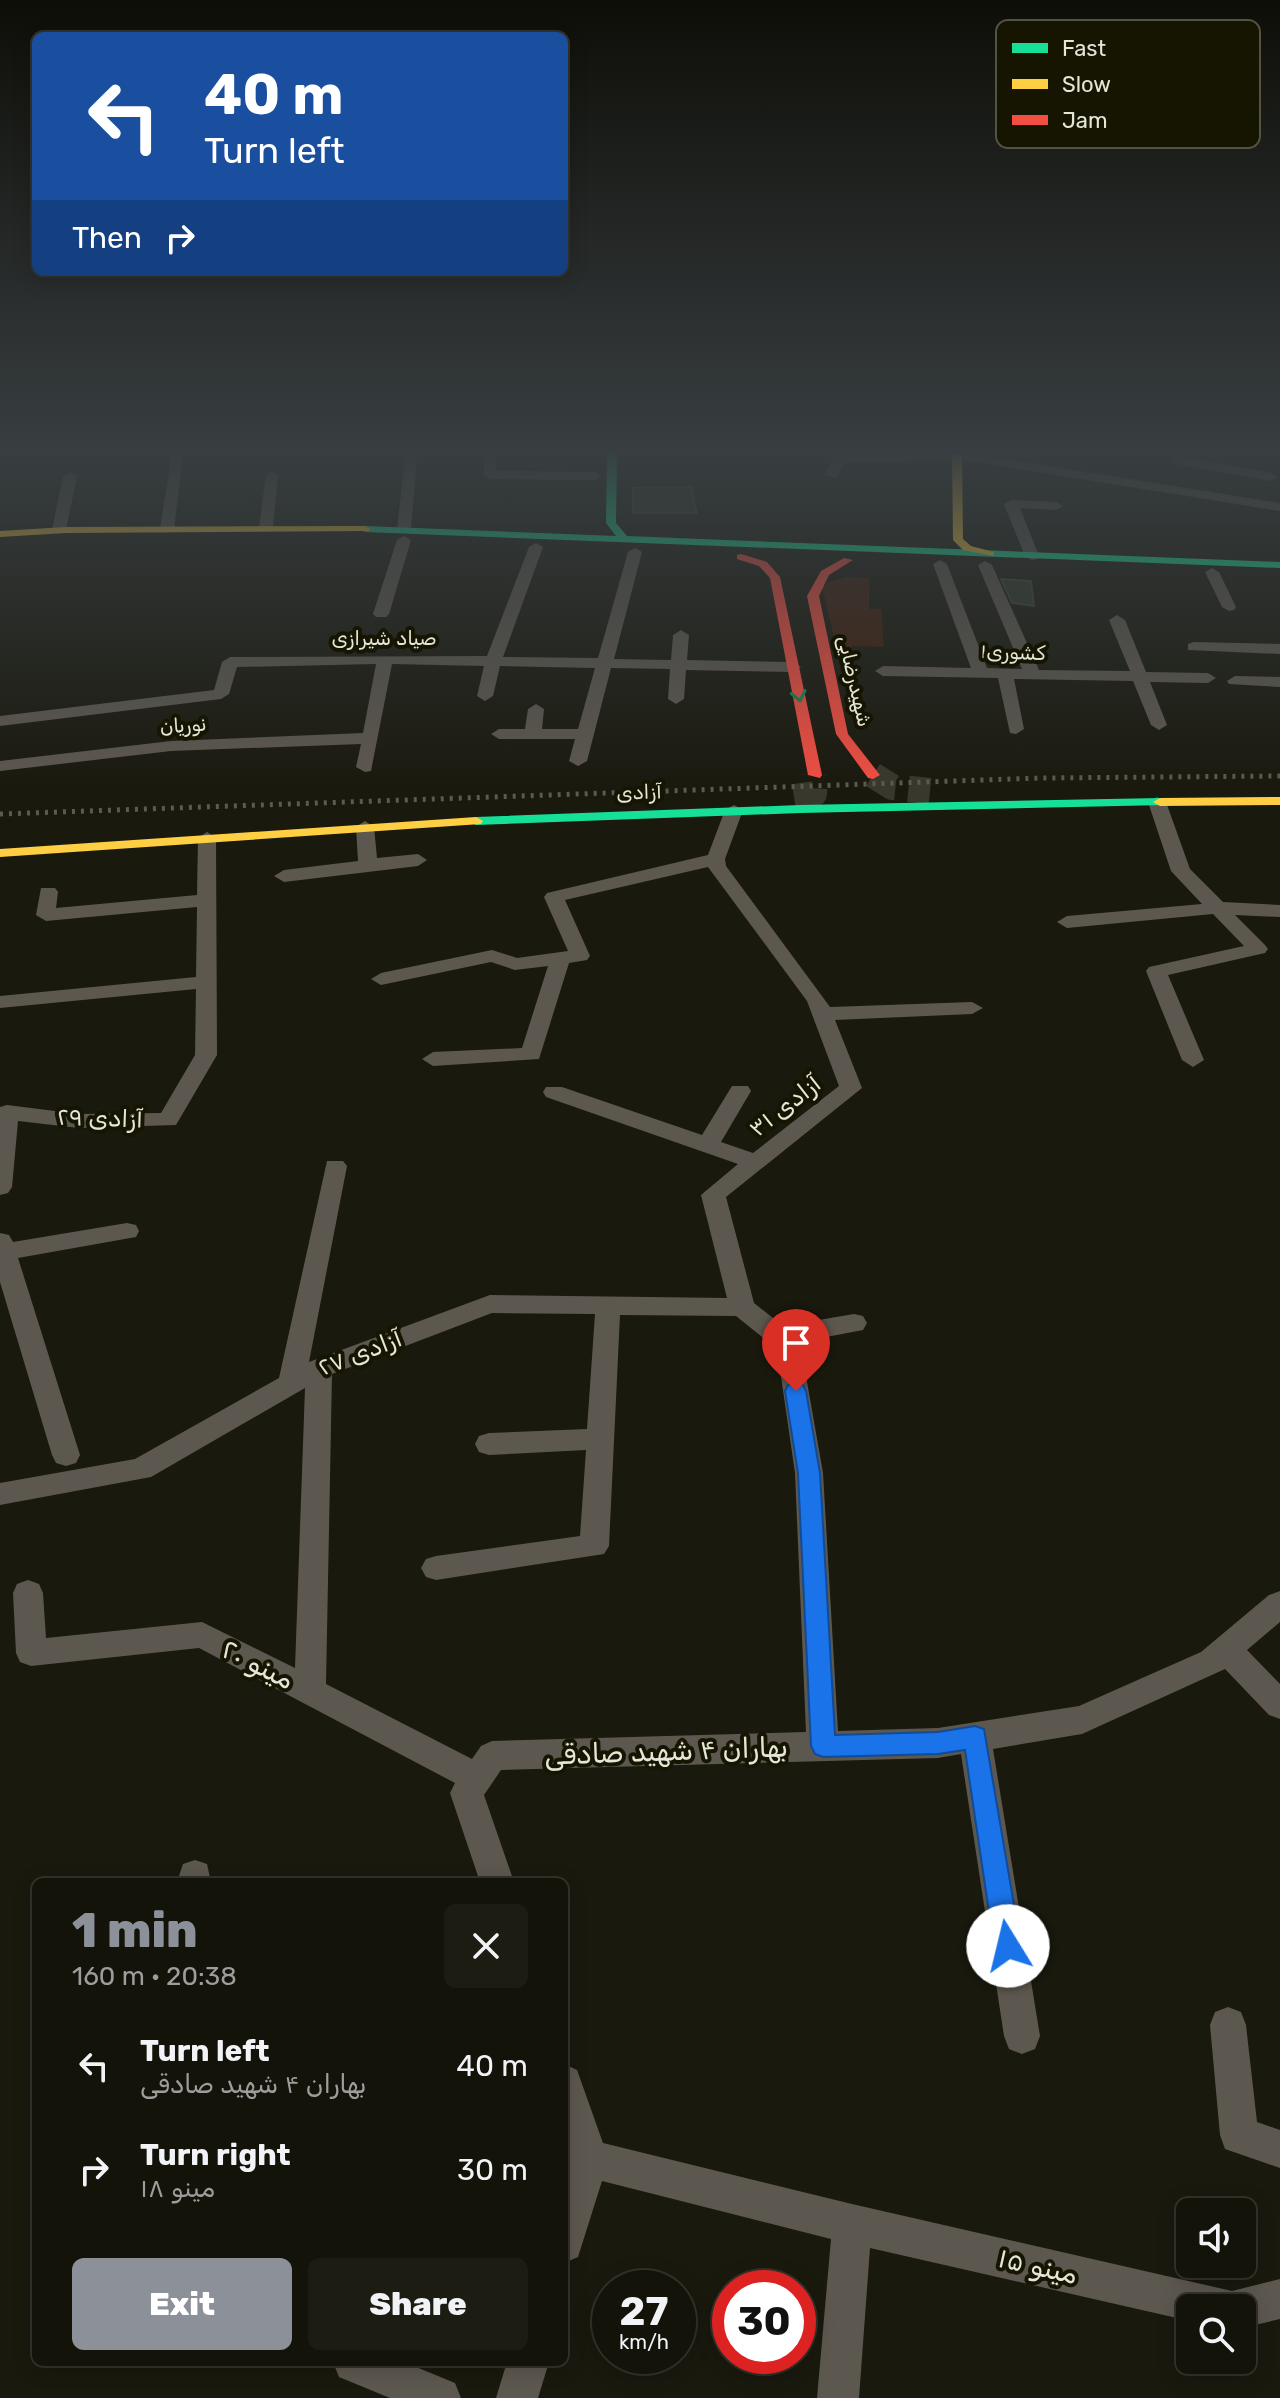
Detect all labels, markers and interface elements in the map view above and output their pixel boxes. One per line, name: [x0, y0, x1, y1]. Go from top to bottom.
legend: [996, 20, 1260, 148]
text: Fast: [1062, 35, 1107, 62]
text: 40 m: [204, 62, 344, 128]
icon: left: [72, 64, 176, 168]
text: Slow: [1062, 71, 1111, 98]
text: Jam: [1062, 107, 1108, 134]
text: Turn left: [204, 129, 345, 172]
icon: right: [158, 216, 202, 260]
text: Then: [72, 220, 142, 256]
street label: صیاد شیرازی: [331, 626, 437, 650]
street label: شهیدرضایی: [833, 633, 877, 729]
street label: کشوری۱: [980, 639, 1046, 665]
one-way arrow: [790, 689, 807, 702]
street label: نوریان: [159, 711, 207, 739]
street label: آزادی: [616, 779, 662, 805]
street label: آزادی ۳۱: [744, 1069, 827, 1143]
street label: آزادی ۲۹: [57, 1103, 144, 1133]
pin: [762, 1309, 830, 1391]
icon: arrive: [774, 1321, 818, 1365]
street label: آزادی ۲۷: [314, 1324, 406, 1382]
street label: مینو ۲۰: [216, 1632, 300, 1696]
street label: بهاران ۴ شهید صادقی: [544, 1730, 788, 1772]
text: 1 min: [72, 1902, 198, 1959]
button: close: [444, 1904, 528, 1988]
position arrow: [966, 1904, 1050, 1988]
text: 160 m · 20:38: [72, 1961, 237, 1992]
text: Turn left: [140, 2033, 270, 2069]
icon: left: [72, 2044, 116, 2088]
text: 40 m: [456, 2048, 528, 2084]
text: بهاران ۴ شهید صادقی: [140, 2069, 367, 2100]
text: Turn right: [140, 2137, 291, 2173]
icon: right: [72, 2148, 116, 2192]
text: 30 m: [457, 2152, 528, 2188]
text: مینو ۱۸: [140, 2173, 215, 2204]
map controls: [1176, 2198, 1256, 2374]
button: sound: [1176, 2198, 1256, 2278]
street label: مینو ۱۵: [995, 2241, 1081, 2291]
button: Exit: [72, 2258, 292, 2350]
button: Share: [308, 2258, 528, 2350]
speed limit sign: 30: [712, 2270, 816, 2374]
text: 27: [620, 2288, 668, 2335]
button: search: [1176, 2294, 1256, 2374]
text: km/h: [619, 2330, 669, 2354]

